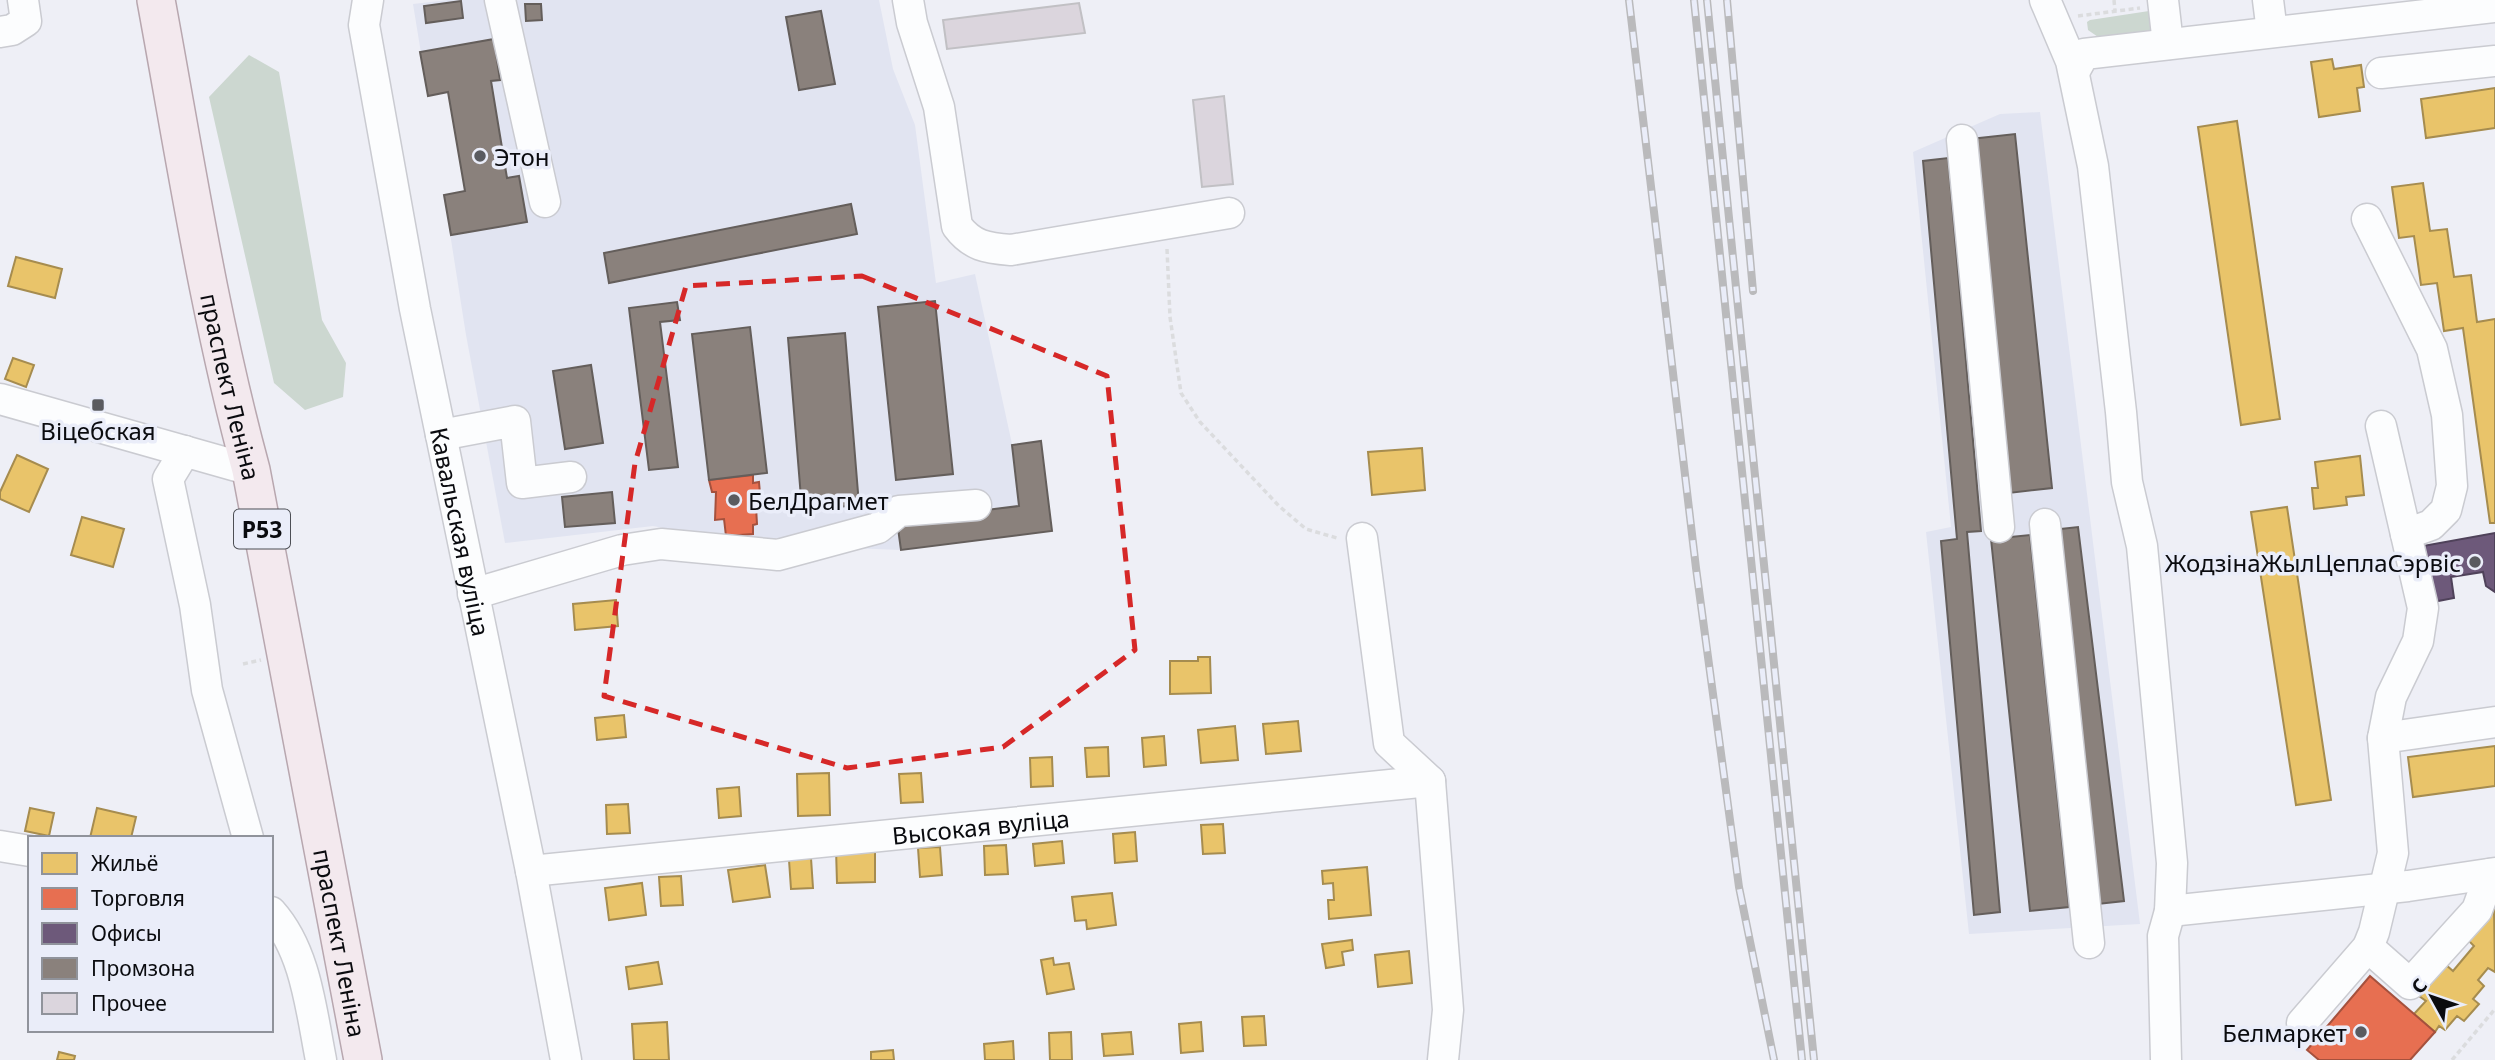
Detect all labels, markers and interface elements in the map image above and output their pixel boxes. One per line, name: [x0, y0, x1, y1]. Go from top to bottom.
place label: Этон: [494, 140, 549, 173]
marker: Этон: [472, 148, 488, 164]
street label: праспект Леніна: [194, 290, 269, 483]
marker: Віцебская: [90, 397, 106, 413]
place label: Віцебская: [40, 414, 156, 447]
street label: Кавальская вуліца: [423, 424, 499, 639]
place label: БелДрагмет: [748, 484, 889, 517]
marker: БелДрагмет: [726, 492, 742, 508]
road number: Р53: [234, 509, 290, 548]
place label: ЖодзінаЖылЦеплаСэрвіс: [2165, 546, 2461, 579]
marker: ЖодзінаЖылЦеплаСэрвіс: [2467, 554, 2483, 570]
street label: Высокая вуліца: [890, 801, 1071, 851]
legend: [28, 836, 273, 1032]
street label: праспект Леніна: [307, 846, 375, 1040]
text: Жильё: [91, 849, 158, 877]
text: Торговля: [91, 884, 185, 912]
text: Офисы: [91, 919, 162, 947]
text: Промзона: [91, 954, 195, 982]
north arrow: [2397, 962, 2467, 1032]
text: С: [2405, 973, 2433, 999]
text: Прочее: [91, 989, 167, 1017]
place label: Белмаркет: [2222, 1016, 2347, 1049]
marker: Белмаркет: [2353, 1024, 2369, 1040]

